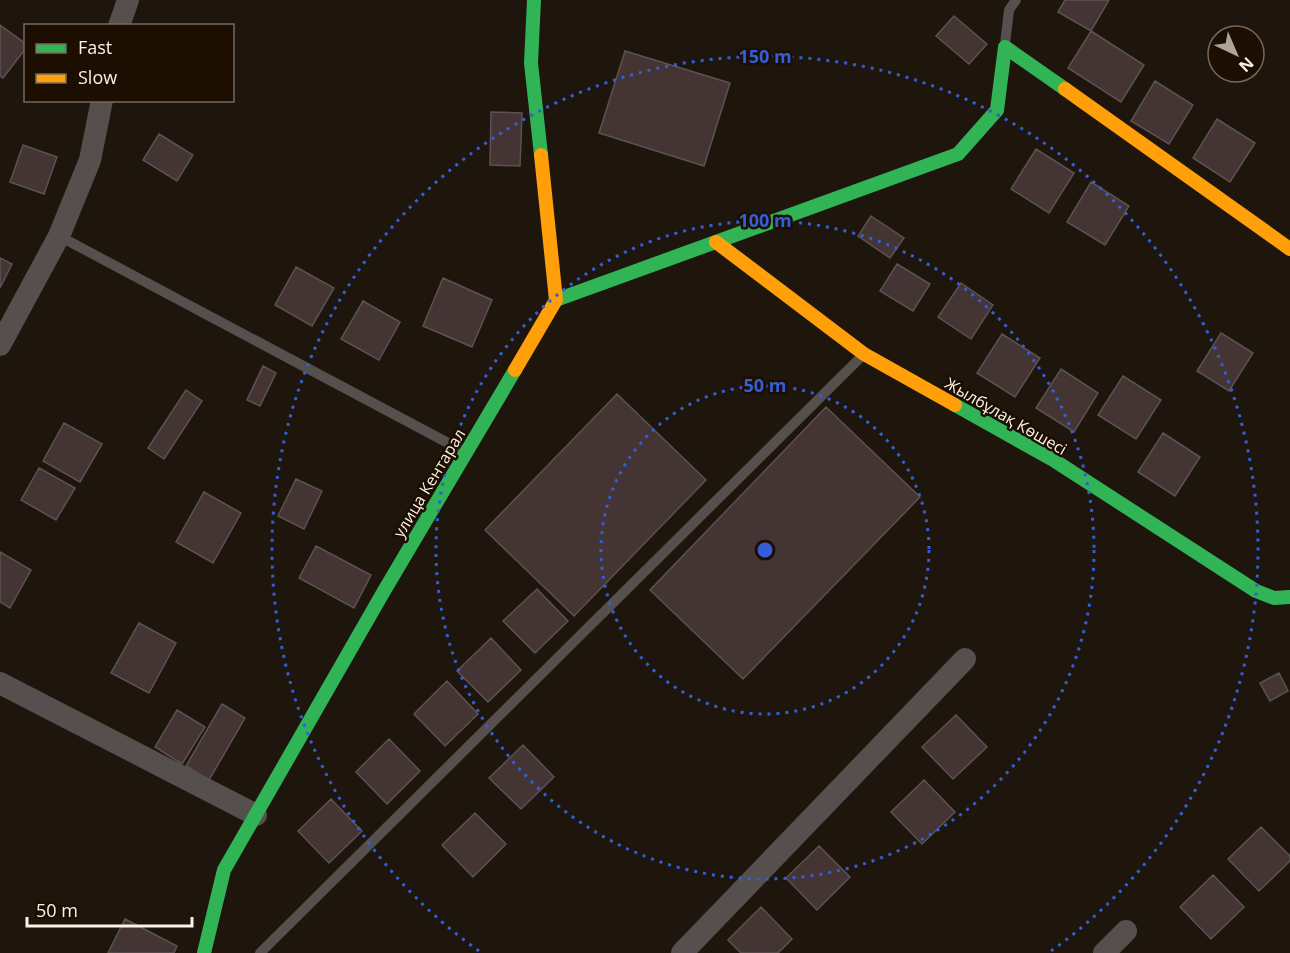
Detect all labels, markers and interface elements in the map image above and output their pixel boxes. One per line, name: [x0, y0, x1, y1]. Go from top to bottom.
legend: [24, 24, 234, 102]
north arrow: [1206, 24, 1266, 84]
text: Fast: [78, 35, 112, 59]
text: 150 m: [738, 44, 792, 68]
text: N: [1234, 52, 1259, 77]
text: Slow: [78, 65, 117, 89]
text: 100 m: [738, 208, 792, 232]
street label: Жылбұлақ Көшесі: [941, 372, 1071, 460]
text: 50 m: [744, 373, 786, 397]
street label: улица Кентарал: [388, 424, 470, 542]
centre of rings: [755, 540, 775, 560]
scale bar: [27, 890, 192, 928]
text: 50 m: [36, 898, 78, 922]

